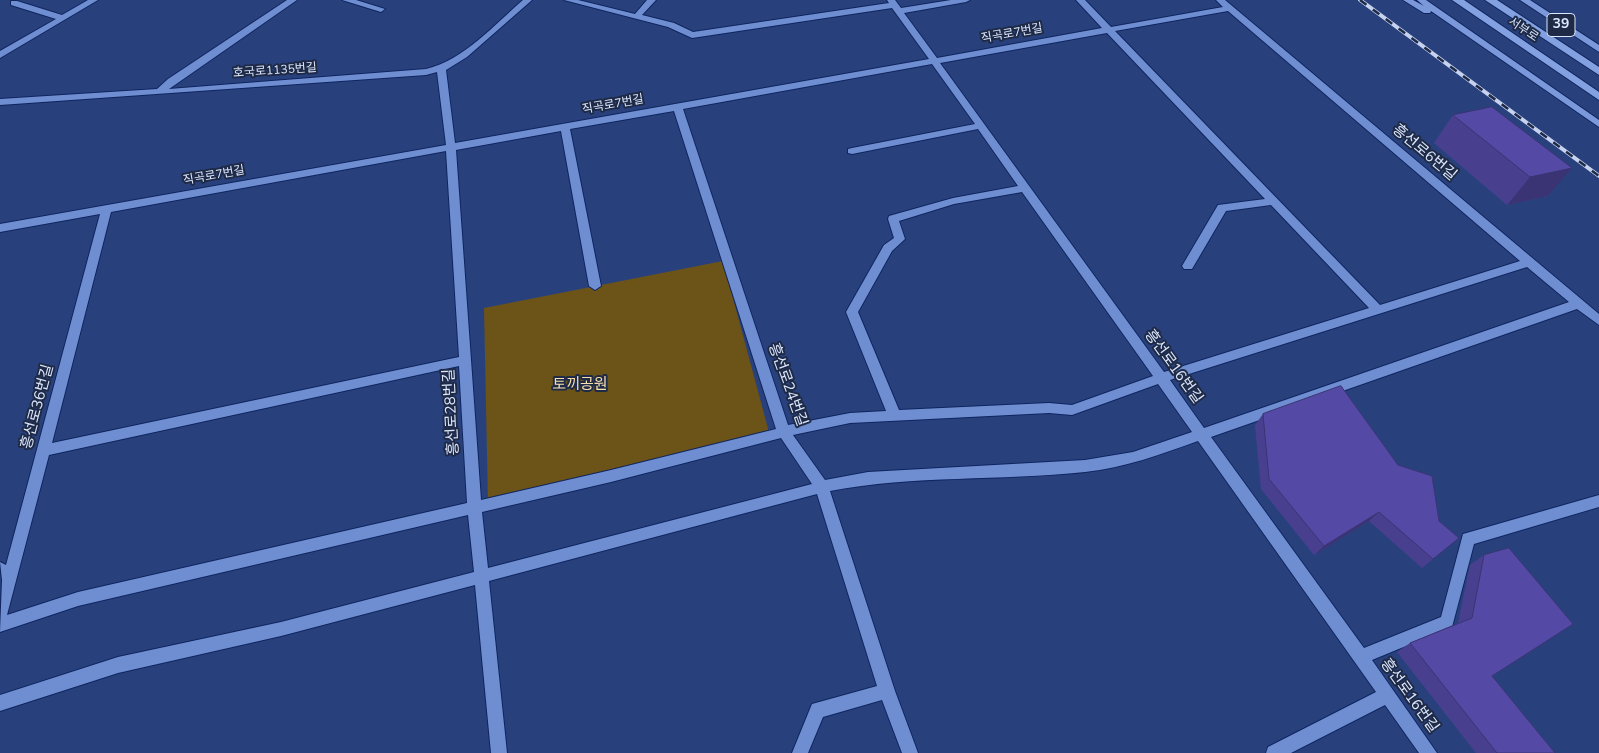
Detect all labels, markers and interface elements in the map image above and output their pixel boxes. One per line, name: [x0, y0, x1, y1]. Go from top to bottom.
road number: 39: [1547, 14, 1575, 36]
street label: 서부로: [1505, 15, 1541, 45]
street label: 직곡로7번길: [980, 21, 1044, 47]
street label: 호국로1135번길: [233, 61, 317, 81]
street label: 직곡로7번길: [581, 92, 645, 118]
street label: 흥선로6번길: [1388, 121, 1460, 185]
street label: 직곡로7번길: [182, 163, 246, 189]
street label: 흥선로16번길: [1140, 327, 1206, 407]
street label: 흥선로24번길: [764, 341, 810, 429]
street label: 흥선로36번길: [18, 363, 58, 451]
street label: 흥선로28번길: [441, 368, 463, 456]
park label: 토끼공원: [552, 376, 608, 394]
street label: 흥선로16번길: [1376, 656, 1442, 736]

